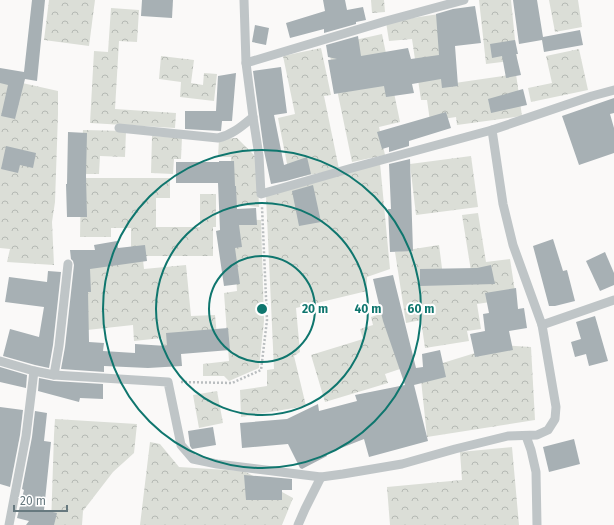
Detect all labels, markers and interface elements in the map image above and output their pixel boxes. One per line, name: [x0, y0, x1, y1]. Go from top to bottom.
centre of rings: [255, 302, 269, 316]
text: 20 m: [302, 302, 328, 316]
text: 40 m: [355, 302, 381, 316]
text: 60 m: [408, 302, 434, 316]
scale bar: [14, 487, 67, 513]
text: 20 m: [20, 494, 46, 508]

